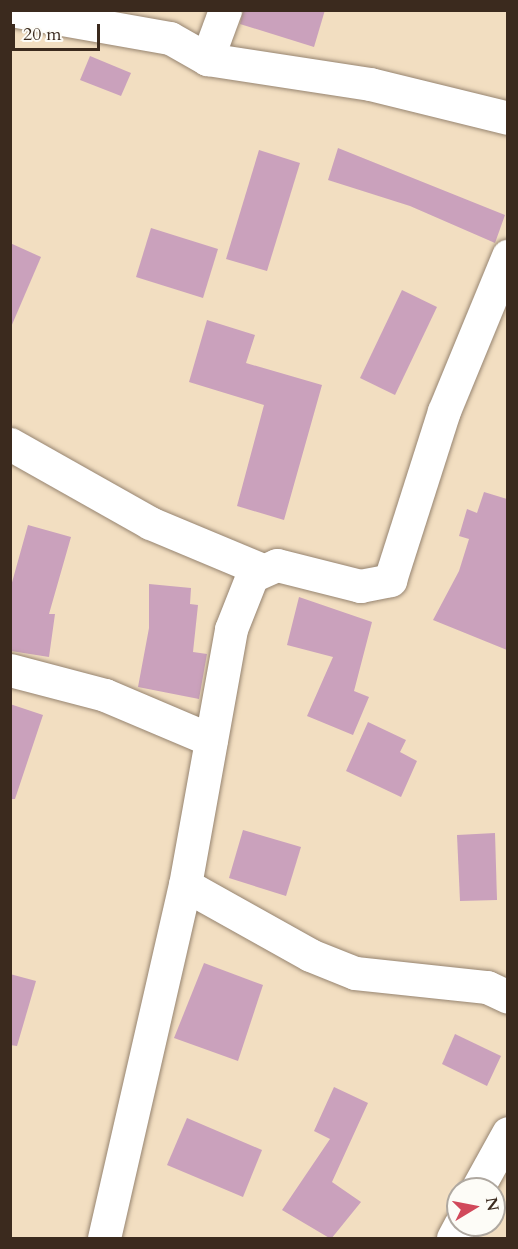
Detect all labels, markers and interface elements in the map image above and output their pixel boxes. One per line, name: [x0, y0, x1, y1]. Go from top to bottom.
scale bar: [15, 12, 104, 50]
text: 20 m: [23, 22, 62, 47]
north arrow: [446, 1177, 506, 1237]
text: N: [480, 1195, 504, 1213]

